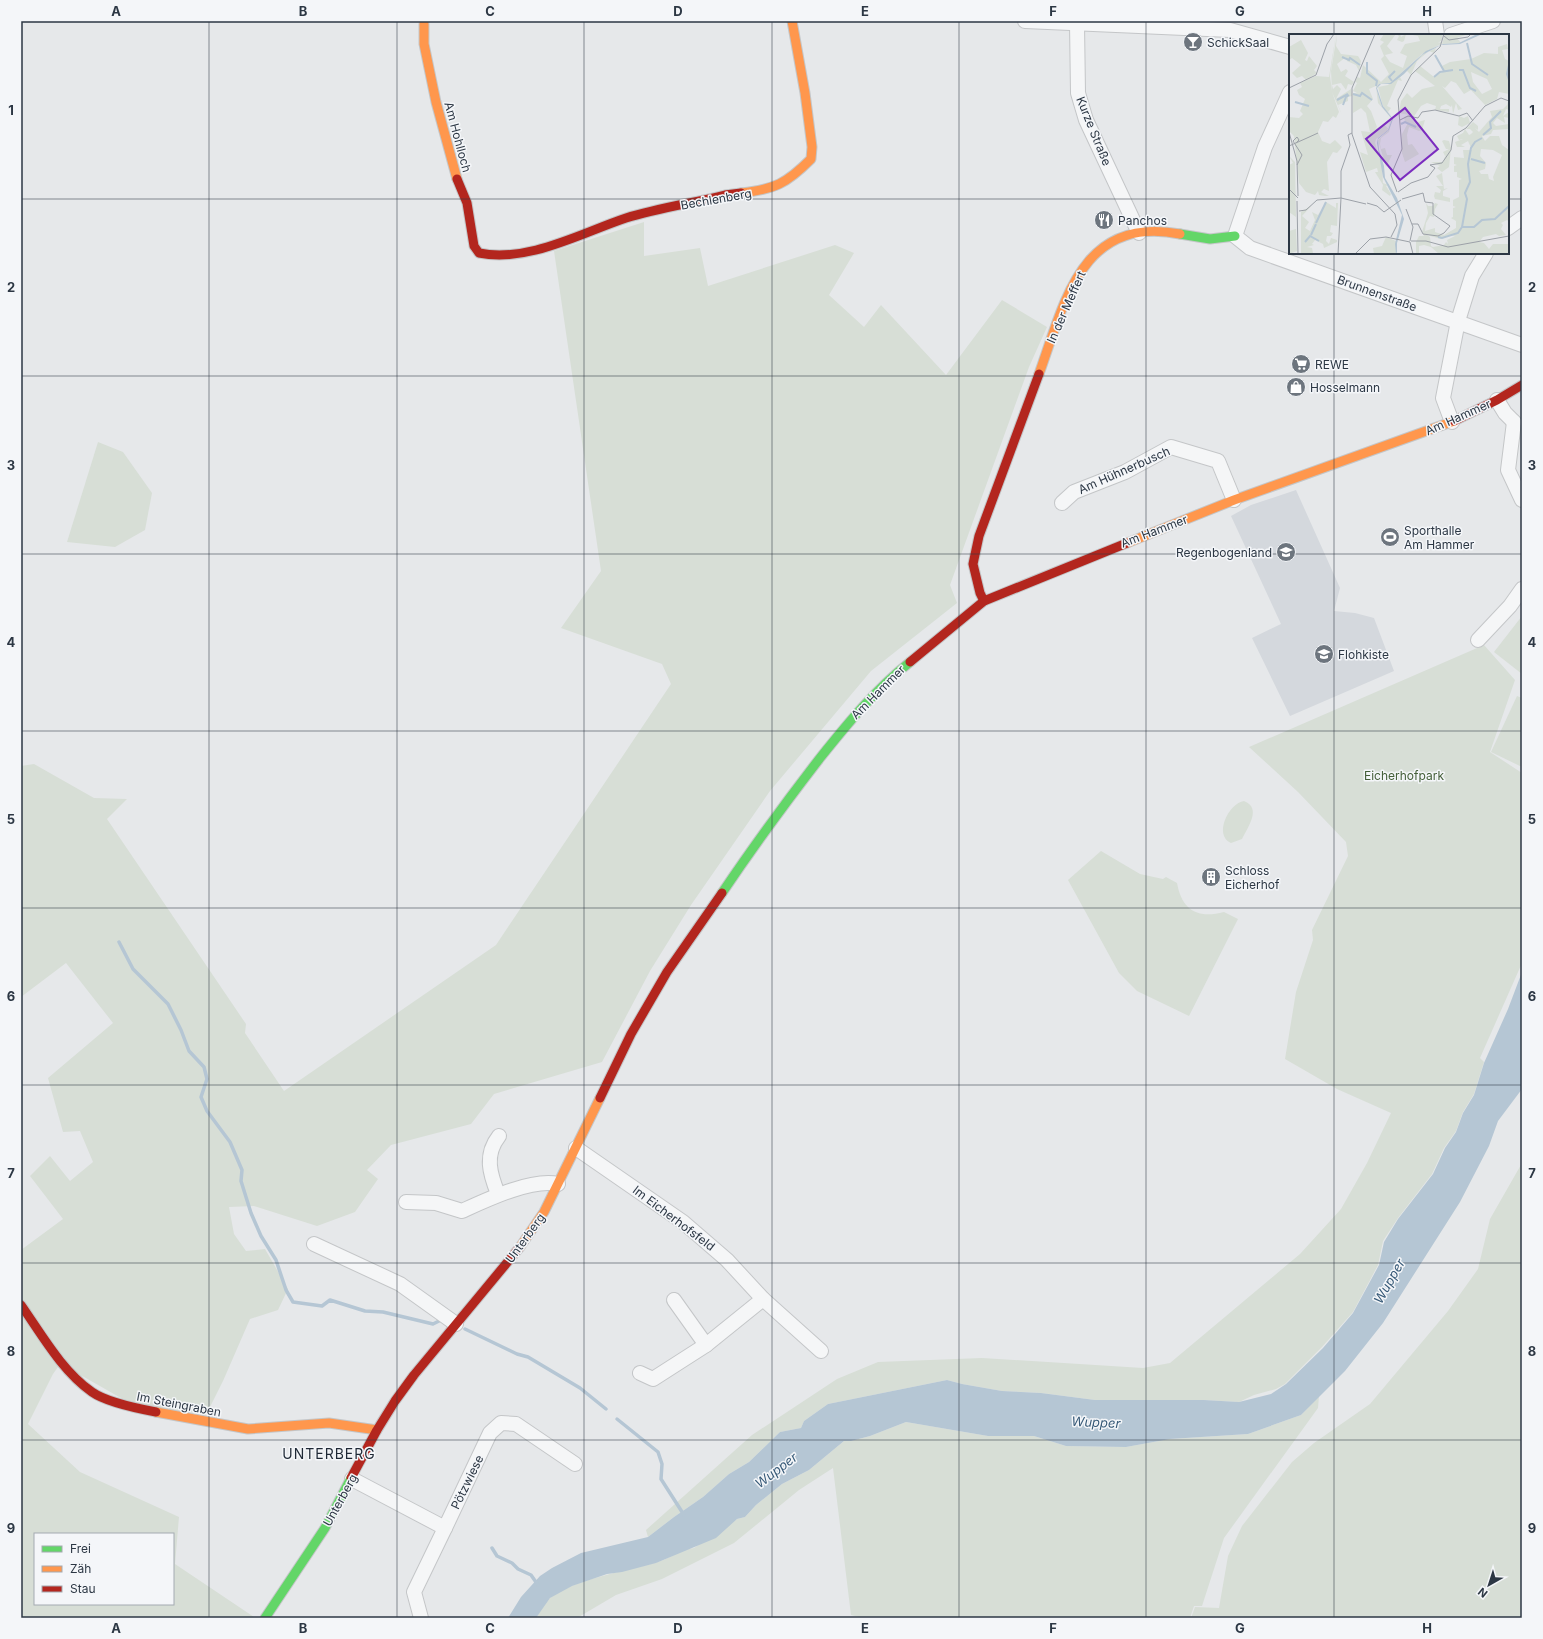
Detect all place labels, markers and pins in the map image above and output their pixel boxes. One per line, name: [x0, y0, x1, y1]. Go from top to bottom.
bar icon: SchickSaal: [1182, 31, 1204, 53]
place label: SchickSaal: [1207, 35, 1269, 50]
restaurant icon: Panchos: [1093, 209, 1115, 231]
place label: Panchos: [1118, 213, 1167, 228]
supermarket icon: REWE: [1290, 353, 1312, 375]
place label: REWE: [1315, 357, 1349, 372]
shop icon: Hosselmann: [1285, 376, 1307, 398]
place label: Hosselmann: [1310, 380, 1380, 395]
place label: Sporthalle Am Hammer: [1404, 523, 1475, 552]
sports icon: Sporthalle Am Hammer: [1379, 526, 1401, 548]
school or university icon: Regenbogenland: [1275, 541, 1297, 563]
place label: Regenbogenland: [1176, 545, 1272, 560]
school or university icon: Flohkiste: [1313, 643, 1335, 665]
place label: Flohkiste: [1338, 647, 1389, 662]
place label: Schloss Eicherhof: [1225, 863, 1280, 892]
building icon: Schloss Eicherhof: [1200, 866, 1222, 888]

